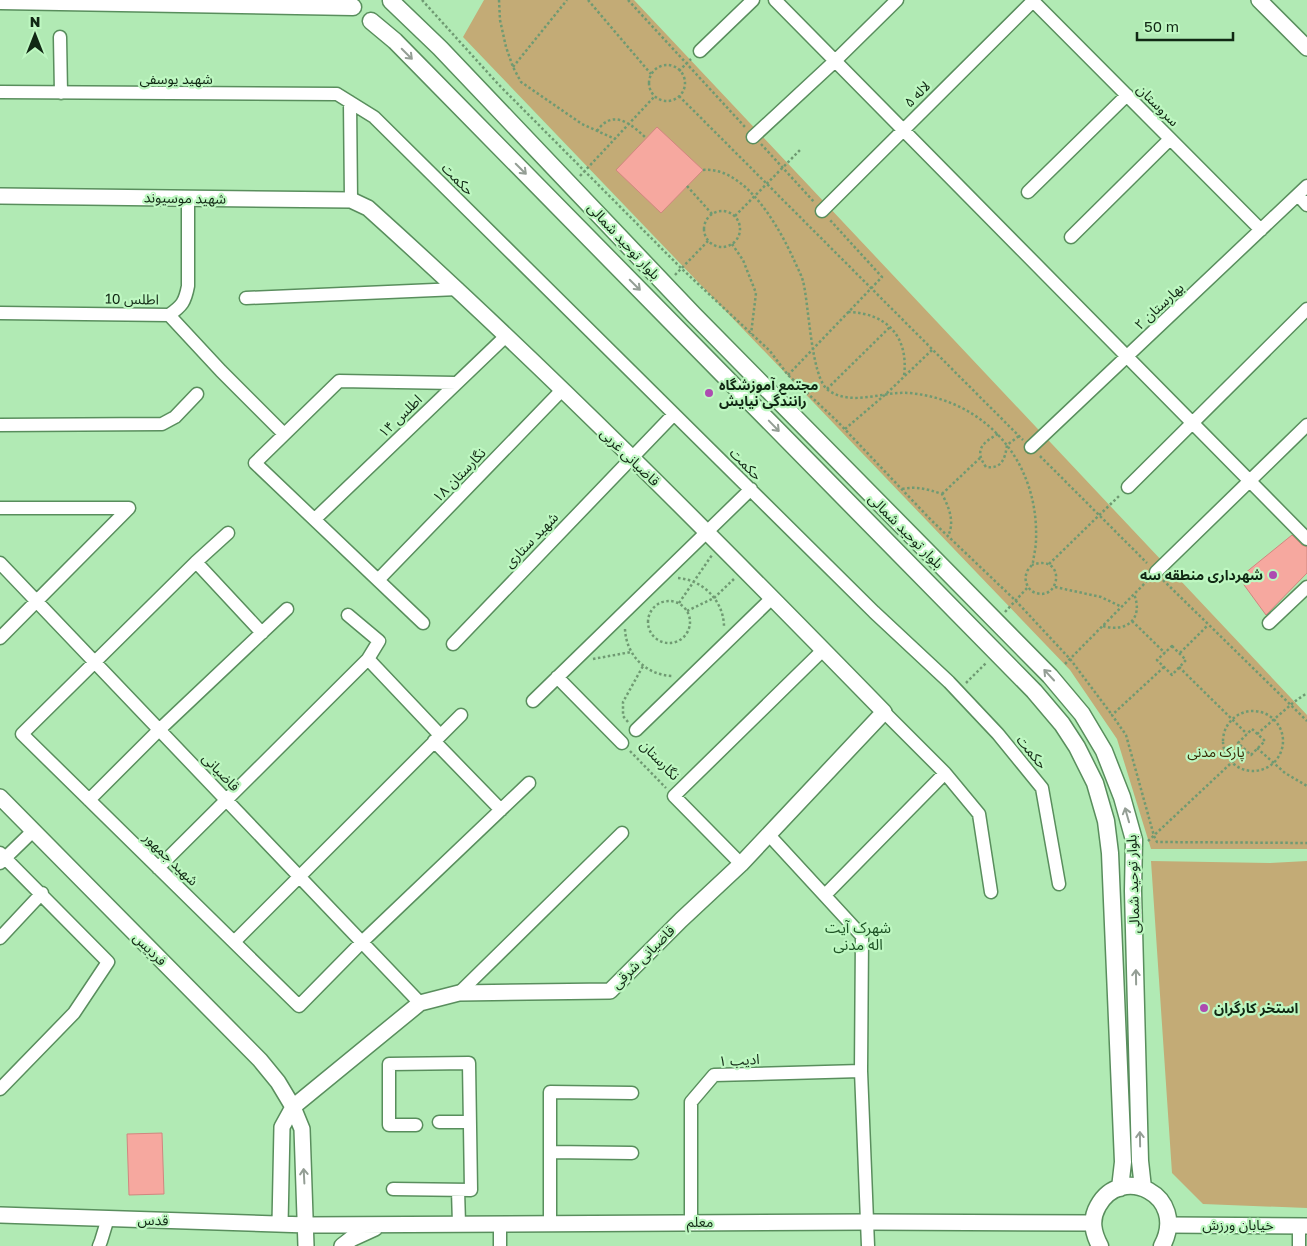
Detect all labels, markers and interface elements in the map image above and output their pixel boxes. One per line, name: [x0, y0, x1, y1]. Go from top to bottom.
north arrow: [10, 10, 60, 60]
scale bar: [1137, 10, 1233, 42]
text: N: [30, 13, 40, 30]
text: 50 m: [1144, 17, 1179, 35]
one-way arrow: [401, 47, 413, 60]
street label: شهید یوسفی: [139, 70, 213, 88]
street label: لاله ۵: [900, 77, 933, 110]
street label: سروستان: [1133, 80, 1183, 130]
street label: حکمت: [439, 159, 478, 198]
one-way arrow: [515, 163, 527, 175]
street label: شهید موسیوند: [144, 188, 226, 208]
street label: بلوار توحید شمالی: [584, 199, 664, 283]
street label: بهارستان ۲: [1131, 278, 1188, 333]
one-way arrow: [629, 279, 641, 291]
street label: اطلس 10: [105, 290, 159, 308]
place label: مجتمع آموزشگاه رانندگی نیایش: [719, 376, 818, 410]
marker: مجتمع آموزشگاه رانندگی نیایش: [703, 387, 715, 399]
street label: اطلس ۱۴: [374, 391, 426, 441]
one-way arrow: [768, 419, 780, 432]
street label: قاضیانی غربی: [596, 424, 664, 490]
street label: نگارستان ۱۸: [429, 444, 490, 506]
street label: حکمت: [727, 444, 766, 483]
street label: بلوار توحید شمالی: [865, 490, 947, 572]
street label: شهید ستاری: [500, 508, 562, 572]
place label: شهرداری منطقه سه: [1140, 566, 1263, 584]
marker: شهرداری منطقه سه: [1267, 569, 1279, 581]
one-way arrow: [1043, 668, 1055, 681]
street label: حکمت: [1013, 731, 1051, 772]
street label: نگارستان: [636, 736, 684, 784]
park label: پارک مدنی: [1187, 743, 1245, 762]
street label: قاضیانی: [198, 749, 244, 795]
one-way arrow: [1122, 808, 1131, 824]
street label: شهید جمهور: [139, 828, 202, 890]
street label: بلوار توحید شمالی: [1122, 834, 1144, 934]
district label: شهرک آیت اله مدنی: [825, 918, 891, 954]
street label: قاضیانی شرقی: [607, 921, 679, 993]
street label: فردیس: [129, 928, 171, 970]
one-way arrow: [1131, 969, 1140, 985]
place label: استخر کارگران: [1214, 999, 1298, 1017]
marker: استخر کارگران: [1198, 1002, 1210, 1014]
street label: ادیب ۱: [718, 1050, 760, 1069]
one-way arrow: [1135, 1132, 1144, 1148]
one-way arrow: [300, 1168, 309, 1184]
street label: قدس: [137, 1210, 169, 1230]
street label: معلم: [687, 1213, 713, 1233]
street label: خیابان ورزش: [1202, 1216, 1274, 1234]

